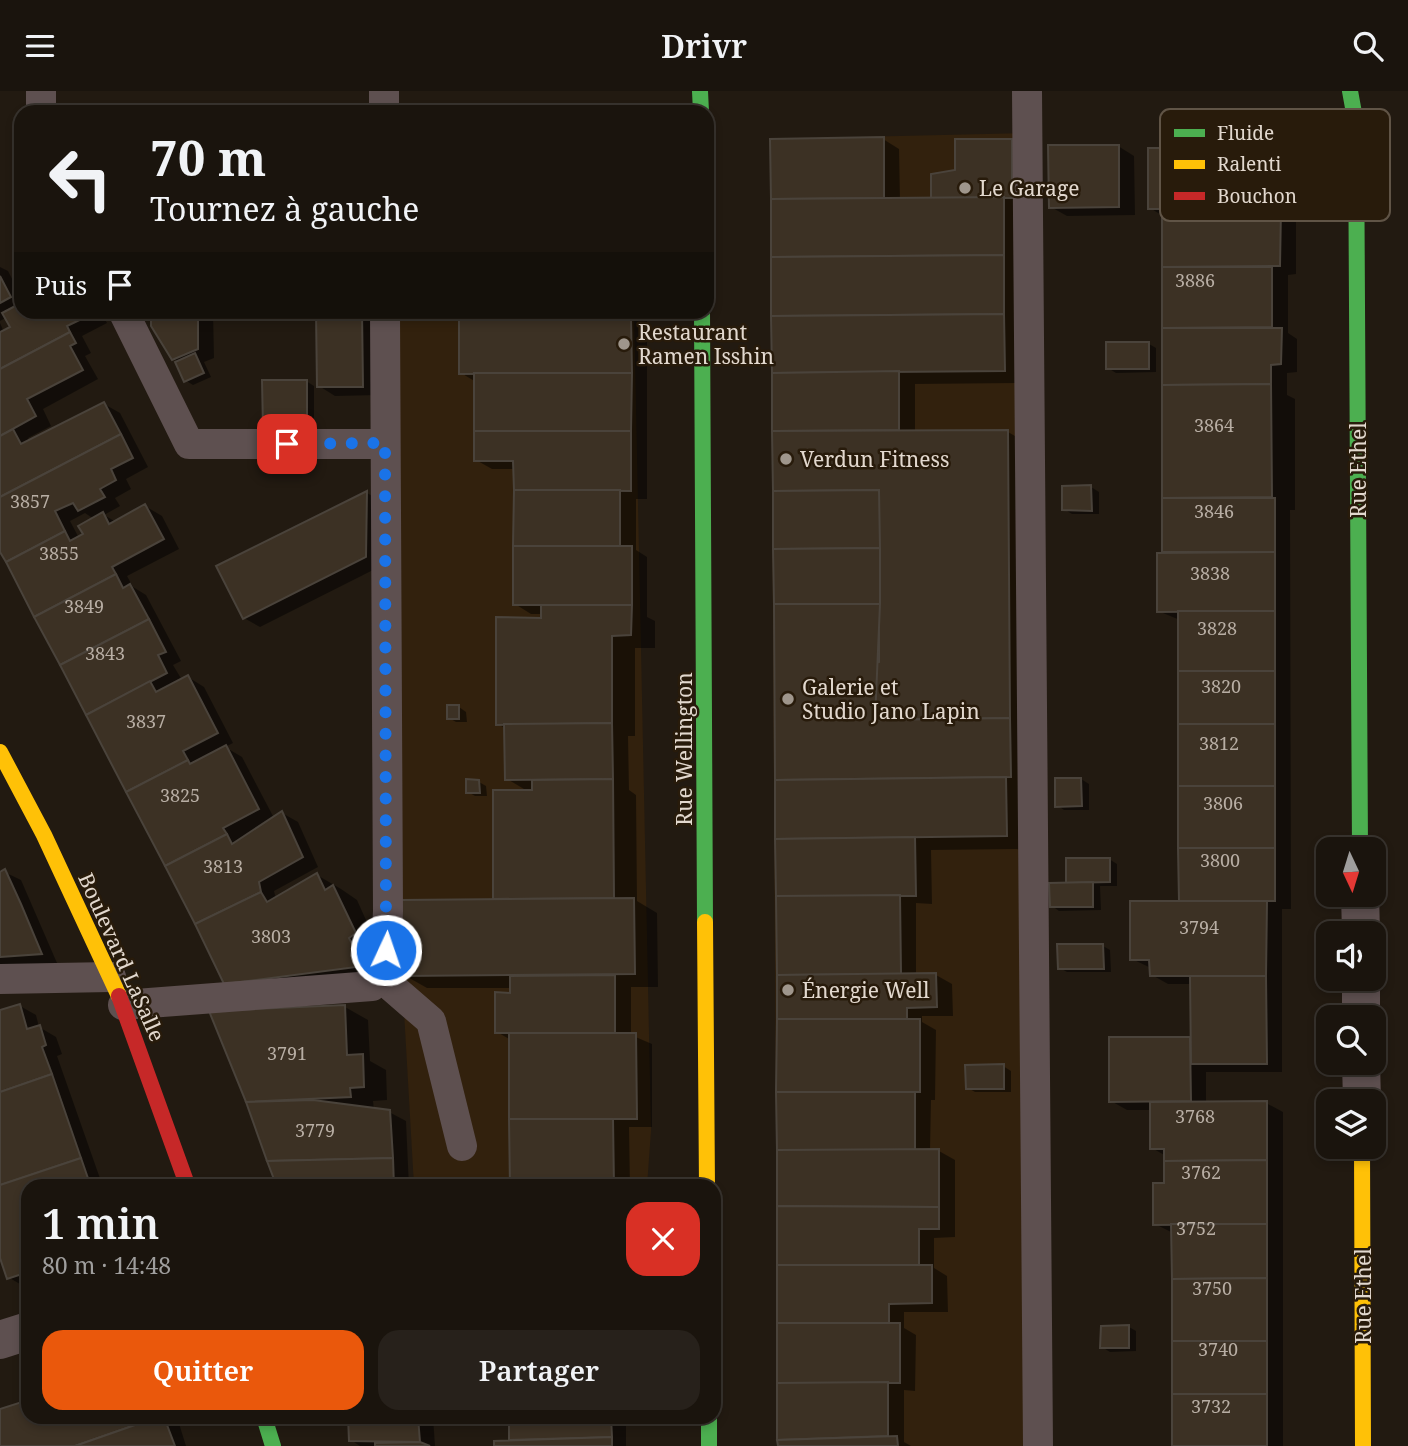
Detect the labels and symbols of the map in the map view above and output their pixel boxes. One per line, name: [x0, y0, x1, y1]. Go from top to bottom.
legend: [1160, 109, 1390, 221]
text: Fluide: [1217, 120, 1274, 146]
text: Ralenti: [1217, 151, 1281, 177]
place label: Le Garage: [979, 174, 1079, 202]
marker: Le Garage: [957, 180, 973, 196]
text: Bouchon: [1217, 183, 1297, 209]
house number: 3886: [1175, 268, 1215, 292]
place label: Restaurant Ramen Isshin: [638, 318, 774, 370]
marker: Restaurant Ramen Isshin: [616, 336, 632, 352]
house number: 3864: [1194, 413, 1234, 437]
pin: [257, 414, 317, 474]
street label: Rue Ethel: [1344, 422, 1372, 518]
place label: Verdun Fitness: [800, 445, 950, 473]
marker: Verdun Fitness: [778, 451, 794, 467]
house number: 3857: [10, 489, 50, 513]
house number: 3846: [1194, 499, 1234, 523]
house number: 3855: [39, 541, 79, 565]
house number: 3838: [1190, 561, 1230, 585]
house number: 3849: [64, 594, 104, 618]
house number: 3828: [1197, 616, 1237, 640]
house number: 3843: [85, 641, 125, 665]
street label: Rue Wellington: [670, 672, 698, 826]
place label: Galerie et Studio Jano Lapin: [802, 673, 980, 725]
house number: 3820: [1201, 674, 1241, 698]
marker: Galerie et Studio Jano Lapin: [780, 691, 796, 707]
house number: 3837: [126, 709, 166, 733]
house number: 3812: [1199, 731, 1239, 755]
house number: 3825: [160, 783, 200, 807]
house number: 3806: [1203, 791, 1243, 815]
north arrow: [1316, 837, 1386, 907]
house number: 3800: [1200, 848, 1240, 872]
house number: 3813: [203, 854, 243, 878]
street label: Boulevard LaSalle: [72, 868, 172, 1046]
position arrow: [349, 913, 423, 987]
house number: 3794: [1179, 915, 1219, 939]
house number: 3803: [251, 924, 291, 948]
place label: Énergie Well: [802, 976, 930, 1004]
marker: Énergie Well: [780, 982, 796, 998]
house number: 3791: [267, 1041, 307, 1065]
house number: 3768: [1175, 1104, 1215, 1128]
house number: 3779: [295, 1118, 335, 1142]
house number: 3762: [1181, 1160, 1221, 1184]
house number: 3752: [1176, 1216, 1216, 1240]
street label: Rue Ethel: [1349, 1248, 1377, 1344]
house number: 3750: [1192, 1276, 1232, 1300]
house number: 3740: [1198, 1337, 1238, 1361]
house number: 3732: [1191, 1394, 1231, 1418]

